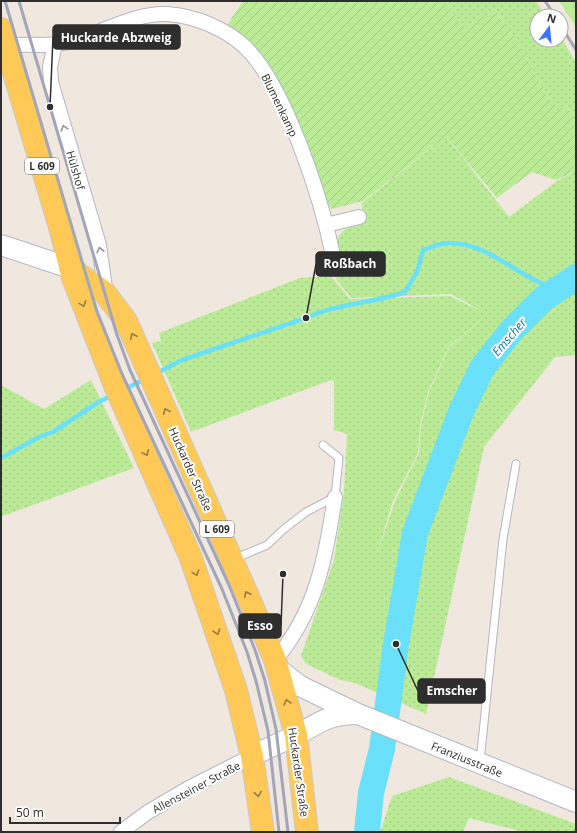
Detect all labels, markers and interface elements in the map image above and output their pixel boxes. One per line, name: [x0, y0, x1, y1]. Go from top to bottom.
north arrow: [529, 8, 569, 48]
text: N: [546, 9, 558, 26]
callout: Huckarde Abzweig: [53, 25, 180, 49]
text: Huckarde Abzweig: [61, 29, 172, 46]
street label: Blumenkamp: [258, 71, 302, 139]
one-way arrow: [60, 125, 69, 132]
street label: Hülshof: [63, 149, 89, 193]
road number: L 609: [25, 158, 59, 174]
one-way arrow: [96, 247, 104, 253]
callout: Roßbach: [316, 252, 385, 276]
text: Roßbach: [324, 255, 376, 272]
one-way arrow: [78, 301, 86, 308]
water label: Emscher: [488, 314, 531, 360]
one-way arrow: [130, 333, 138, 341]
one-way arrow: [163, 408, 171, 416]
street label: Huckarder Straße: [166, 425, 216, 513]
one-way arrow: [141, 450, 149, 457]
road number: L 609: [200, 521, 234, 537]
one-way arrow: [192, 569, 200, 576]
one-way arrow: [244, 590, 252, 598]
callout: Esso: [239, 614, 281, 638]
text: Esso: [247, 617, 273, 634]
one-way arrow: [213, 628, 221, 635]
callout: Emscher: [418, 679, 485, 703]
text: Emscher: [426, 682, 478, 699]
one-way arrow: [283, 699, 292, 706]
street label: Huckarder Straße: [285, 726, 313, 818]
street label: Franziusstraße: [429, 738, 505, 780]
street label: Allensteiner Straße: [149, 758, 243, 816]
one-way arrow: [253, 791, 262, 797]
scale bar: [10, 799, 120, 825]
text: 50 m: [16, 804, 44, 821]

